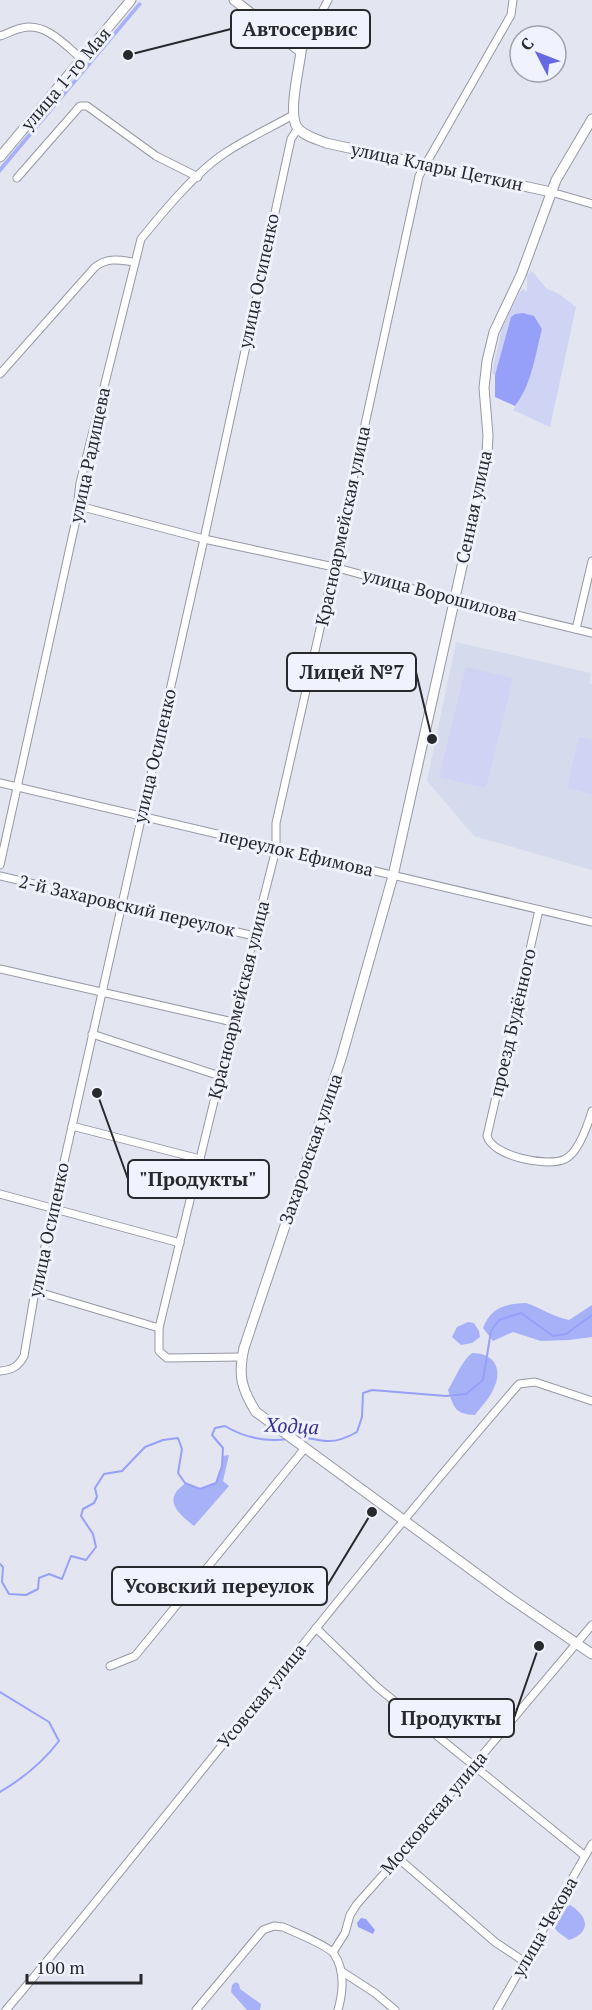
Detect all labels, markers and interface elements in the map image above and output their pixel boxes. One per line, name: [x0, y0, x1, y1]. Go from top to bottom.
callout: Автосервис: [231, 10, 370, 48]
text: Автосервис: [242, 15, 358, 42]
street label: улица 1-го Мая: [14, 22, 115, 136]
north arrow: [508, 24, 568, 84]
text: С: [515, 33, 539, 55]
street label: улица Клары Цеткин: [348, 136, 525, 196]
street label: улица Осипенко: [232, 211, 284, 351]
street label: улица Радищева: [63, 385, 115, 526]
street label: Красноармейская улица: [309, 424, 375, 628]
street label: Сенная улица: [449, 448, 497, 565]
street label: улица Ворошилова: [359, 562, 520, 626]
callout: Лицей №7: [287, 653, 416, 691]
text: Лицей №7: [299, 658, 405, 685]
street label: улица Осипенко: [127, 686, 181, 826]
street label: переулок Ефимова: [217, 823, 376, 881]
street label: 2-й Захаровский переулок: [17, 868, 238, 942]
street label: Красноармейская улица: [202, 898, 274, 1101]
street label: проезд Будённого: [483, 946, 541, 1099]
street label: Захаровская улица: [273, 1070, 347, 1227]
street label: улица Осипенко: [22, 1160, 74, 1300]
callout: "Продукты": [128, 1160, 269, 1198]
text: "Продукты": [139, 1165, 257, 1192]
water label: Ходца: [263, 1411, 320, 1440]
callout: Усовский переулок: [112, 1567, 327, 1605]
text: Усовский переулок: [124, 1572, 314, 1599]
street label: Усовская улица: [212, 1638, 311, 1753]
callout: Продукты: [389, 1699, 514, 1737]
text: Продукты: [401, 1704, 502, 1731]
street label: Московская улица: [375, 1746, 492, 1879]
street label: улица Чехова: [505, 1872, 582, 1982]
scale bar: [27, 1947, 141, 1985]
text: 100 m: [36, 1955, 85, 1979]

